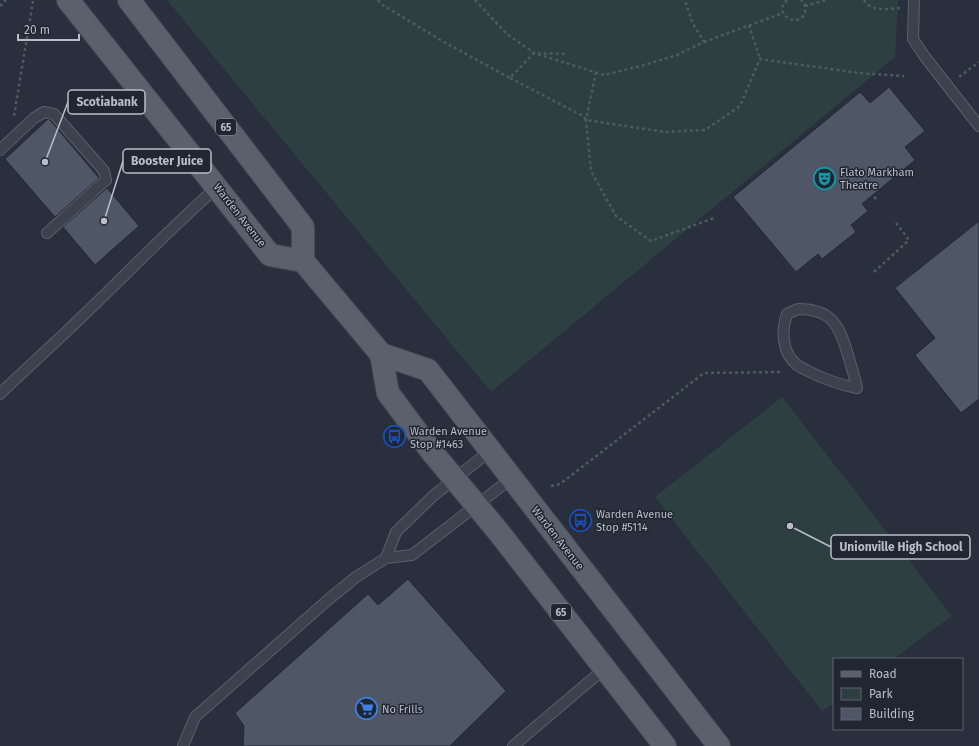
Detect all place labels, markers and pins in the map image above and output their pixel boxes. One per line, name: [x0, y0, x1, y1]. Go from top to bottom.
callout: Scotiabank: [68, 90, 145, 114]
callout: Booster Juice: [123, 149, 211, 173]
theatre icon: Flato Markham Theatre: [812, 165, 838, 191]
place label: Flato Markham Theatre: [840, 166, 914, 192]
bus stop icon: Warden Avenue Stop #1463: [382, 424, 408, 450]
place label: Warden Avenue Stop #1463: [410, 425, 487, 451]
bus stop icon: Warden Avenue Stop #5114: [567, 507, 593, 533]
place label: Warden Avenue Stop #5114: [596, 508, 673, 534]
callout: Unionville High School: [831, 535, 970, 559]
supermarket icon: No Frills: [353, 696, 379, 722]
place label: No Frills: [382, 703, 423, 716]

